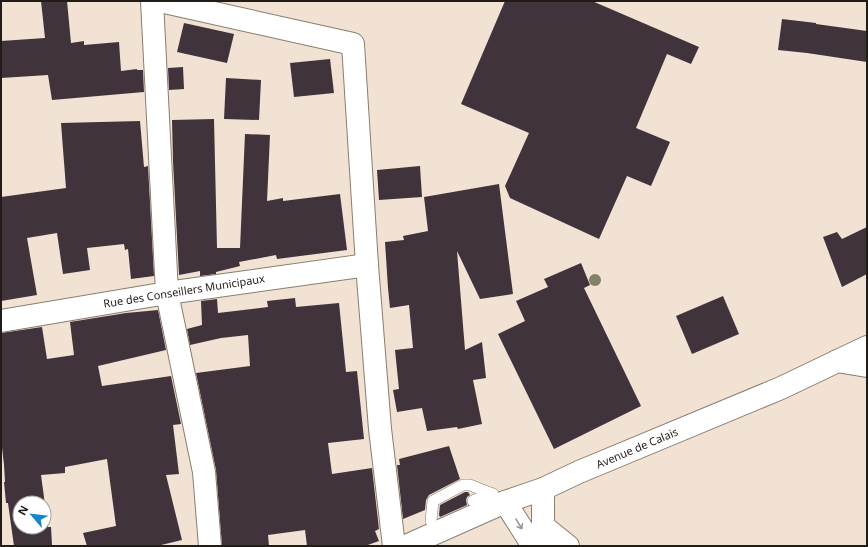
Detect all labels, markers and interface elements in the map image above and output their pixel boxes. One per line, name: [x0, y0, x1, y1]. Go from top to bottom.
street label: Rue des Conseillers Municipaux: [102, 270, 266, 311]
street label: Avenue de Calais: [594, 424, 680, 472]
north arrow: [12, 495, 52, 535]
text: N: [14, 503, 31, 518]
one-way arrow: [515, 518, 523, 529]

